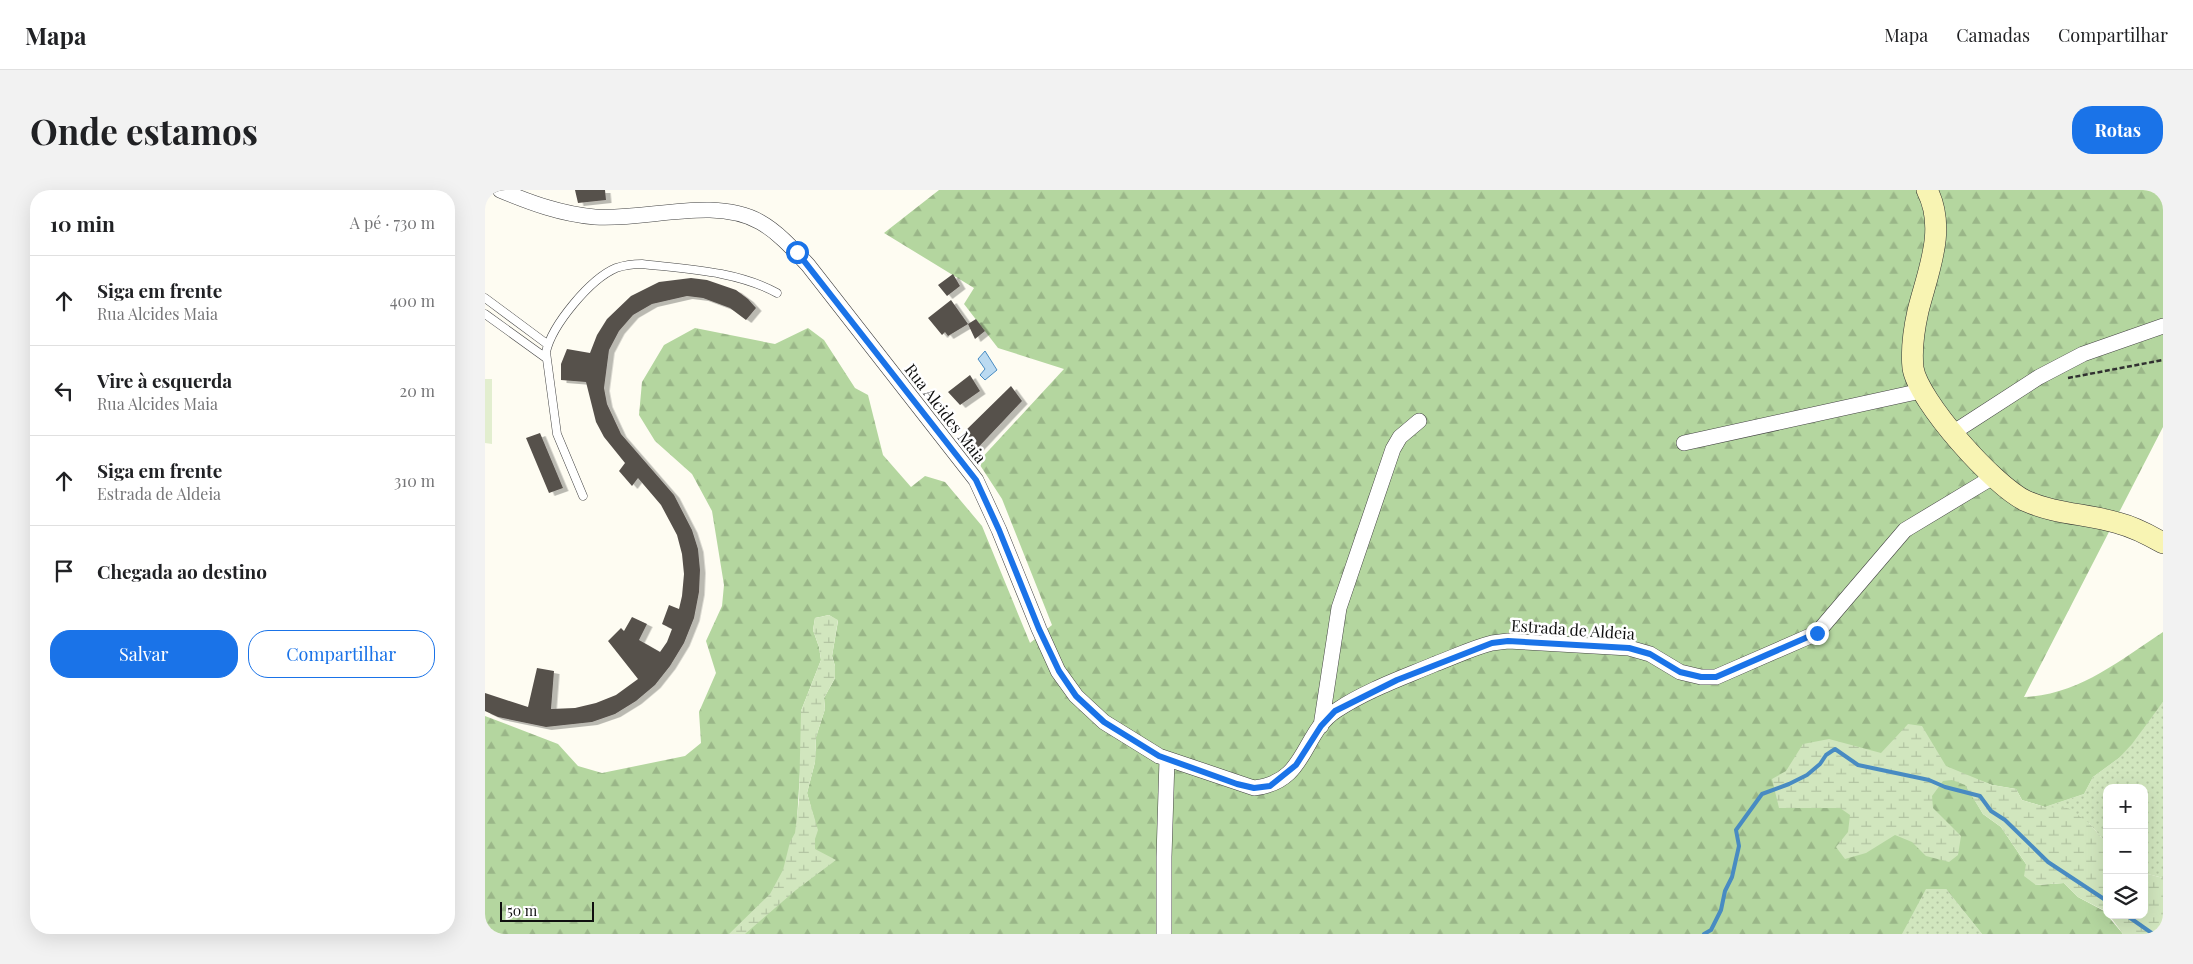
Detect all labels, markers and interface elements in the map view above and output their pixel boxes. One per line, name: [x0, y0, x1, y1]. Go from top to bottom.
text: Mapa: [25, 19, 86, 51]
text: Mapa: [1884, 23, 1928, 47]
text: Camadas: [1956, 23, 2030, 47]
text: Compartilhar: [2058, 23, 2168, 47]
button: Rotas: [2072, 106, 2163, 154]
text: Onde estamos: [30, 107, 258, 154]
text: 10 min: [50, 209, 115, 237]
text: A pé · 730 m: [350, 212, 435, 233]
route start: [786, 241, 809, 264]
text: Siga em frente: [97, 277, 222, 303]
icon: ahead: [50, 287, 78, 315]
text: 400 m: [390, 290, 435, 311]
text: Rua Alcides Maia: [97, 303, 218, 324]
street label: Rua Alcides Maia: [901, 359, 991, 467]
text: Vire à esquerda: [97, 367, 232, 393]
icon: left: [50, 377, 78, 405]
text: 20 m: [400, 380, 435, 401]
text: Rua Alcides Maia: [97, 393, 218, 414]
text: Siga em frente: [97, 457, 222, 483]
icon: ahead: [50, 467, 78, 495]
text: 310 m: [394, 470, 435, 491]
text: Estrada de Aldeia: [97, 483, 221, 504]
icon: arrive: [50, 557, 78, 585]
text: Chegada ao destino: [97, 558, 267, 584]
street label: Estrada de Aldeia: [1510, 614, 1636, 644]
route end: [1806, 622, 1829, 645]
button: Salvar: [50, 630, 238, 678]
button: Compartilhar: [248, 630, 435, 678]
map controls: [2103, 784, 2148, 919]
button: +: [2103, 784, 2148, 829]
button: −: [2103, 829, 2148, 874]
button: layers: [2103, 874, 2148, 919]
scale bar: [500, 899, 594, 922]
text: 50 m: [507, 901, 537, 920]

